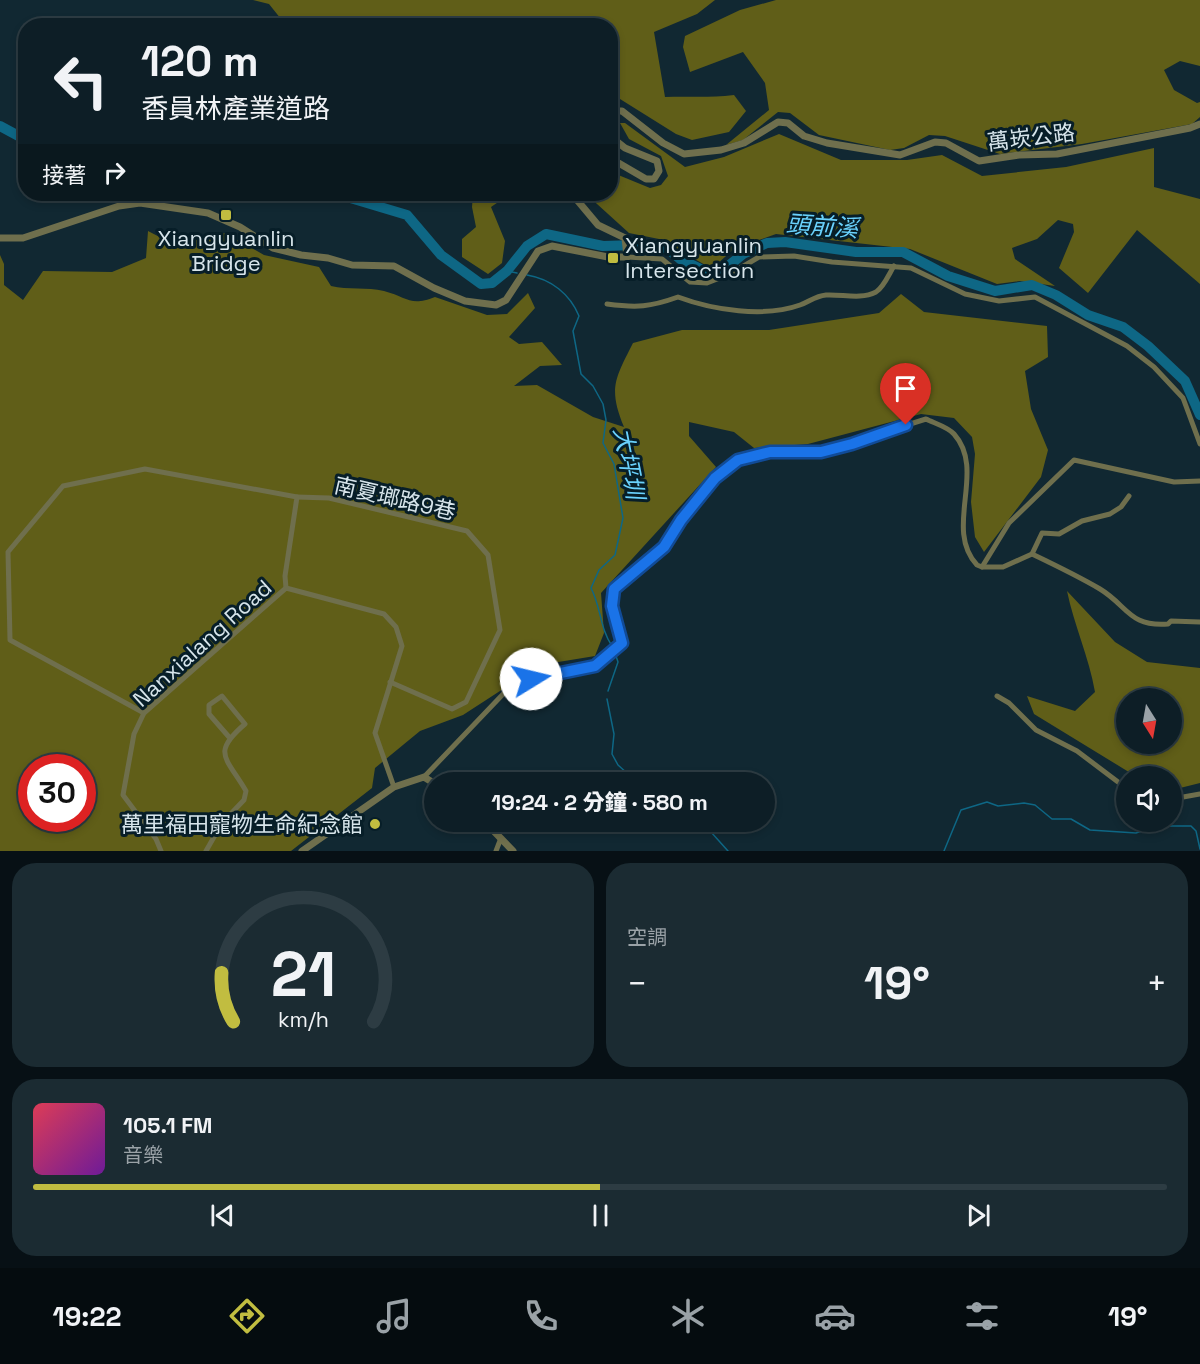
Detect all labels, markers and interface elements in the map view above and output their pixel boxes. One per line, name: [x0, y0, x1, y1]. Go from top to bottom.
text: 120 m: [141, 35, 259, 88]
icon: left: [42, 42, 120, 120]
text: 香員林產業道路: [141, 91, 330, 126]
street label: 萬崁公路: [986, 118, 1076, 156]
icon: right: [98, 156, 131, 189]
text: 接著: [42, 161, 86, 189]
marker: Xiangyuanlin Bridge: [219, 208, 233, 222]
water label: 頭前溪: [785, 208, 862, 244]
place label: Xiangyuanlin Bridge: [157, 224, 295, 277]
place label: Xiangyuanlin Intersection: [625, 231, 762, 284]
marker: Xiangyuanlin Intersection: [606, 251, 620, 265]
pin: [880, 363, 931, 425]
icon: arrive: [889, 372, 922, 405]
water label: 大坪圳: [607, 425, 652, 504]
street label: 南夏瑯路9巷: [332, 470, 458, 526]
street label: Nanxialang Road: [127, 573, 277, 713]
position arrow: [499, 647, 563, 711]
north arrow: [1116, 688, 1182, 754]
map controls: [1116, 688, 1182, 832]
speed limit sign: 30: [18, 754, 96, 832]
button: sound: [1116, 766, 1182, 832]
text: 19:24 · 2 分鐘 · 580 m: [491, 788, 708, 816]
place label: 萬里福田寵物生命紀念館: [121, 810, 363, 838]
marker: 萬里福田寵物生命紀念館: [368, 817, 382, 831]
text: 空調: [627, 924, 667, 950]
text: 21: [270, 935, 336, 1014]
text: 19°: [864, 955, 930, 1012]
text: −: [627, 963, 647, 1005]
text: +: [1147, 963, 1167, 1005]
text: km/h: [277, 1006, 329, 1033]
text: 105.1 FM: [123, 1111, 213, 1139]
text: 音樂: [123, 1142, 163, 1168]
icon: previous: [206, 1199, 239, 1232]
icon: pause: [584, 1199, 617, 1232]
icon: next: [962, 1199, 995, 1232]
icon: directions: [226, 1295, 268, 1337]
icon: music: [373, 1295, 415, 1337]
icon: phone: [520, 1295, 562, 1337]
icon: climate: [667, 1295, 709, 1337]
icon: car: [814, 1295, 856, 1337]
icon: filters: [961, 1295, 1003, 1337]
text: 19:22: [52, 1299, 121, 1334]
text: 19°: [1108, 1299, 1147, 1334]

